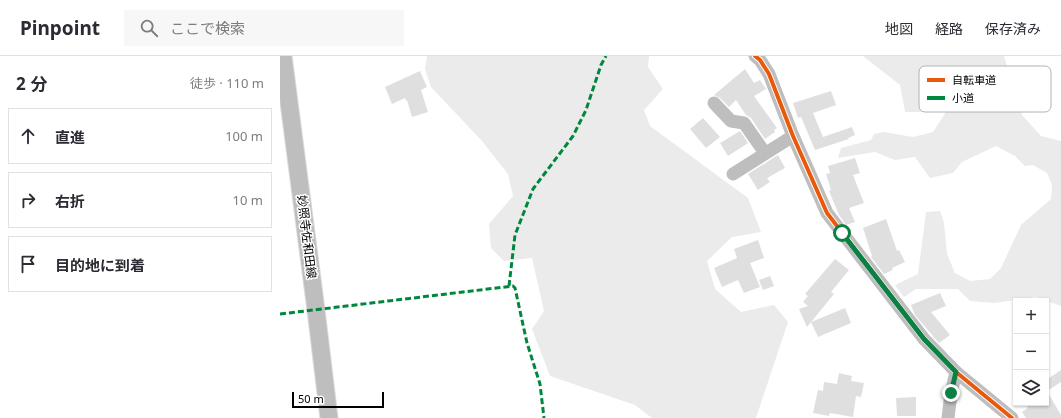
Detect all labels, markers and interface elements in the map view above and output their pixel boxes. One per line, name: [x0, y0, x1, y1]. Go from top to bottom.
search box: [124, 10, 404, 46]
text: Pinpoint: [20, 15, 100, 41]
icon: search: [138, 17, 160, 39]
text: ここで検索: [170, 18, 245, 38]
text: 地図: [885, 19, 913, 38]
text: 経路: [935, 19, 963, 38]
text: 保存済み: [985, 19, 1041, 38]
legend: [919, 66, 1051, 112]
text: 2 分: [16, 72, 47, 95]
text: 自転車道: [952, 72, 996, 87]
text: 徒歩 · 110 m: [190, 74, 264, 92]
text: 小道: [952, 90, 974, 105]
icon: ahead: [17, 125, 39, 147]
text: 直進: [55, 127, 85, 147]
text: 100 m: [225, 127, 263, 145]
icon: right: [17, 189, 39, 211]
text: 右折: [55, 191, 85, 211]
text: 10 m: [233, 191, 263, 209]
street label: 妙照寺佐和田線: [293, 194, 321, 280]
route start: [833, 224, 851, 242]
icon: arrive: [17, 253, 39, 275]
text: 目的地に到着: [55, 255, 145, 275]
map controls: [1013, 298, 1049, 406]
button: +: [1013, 298, 1049, 334]
button: −: [1013, 334, 1049, 370]
button: layers: [1013, 370, 1049, 406]
route end: [942, 384, 960, 402]
scale bar: [292, 390, 384, 409]
text: 50 m: [298, 391, 324, 406]

